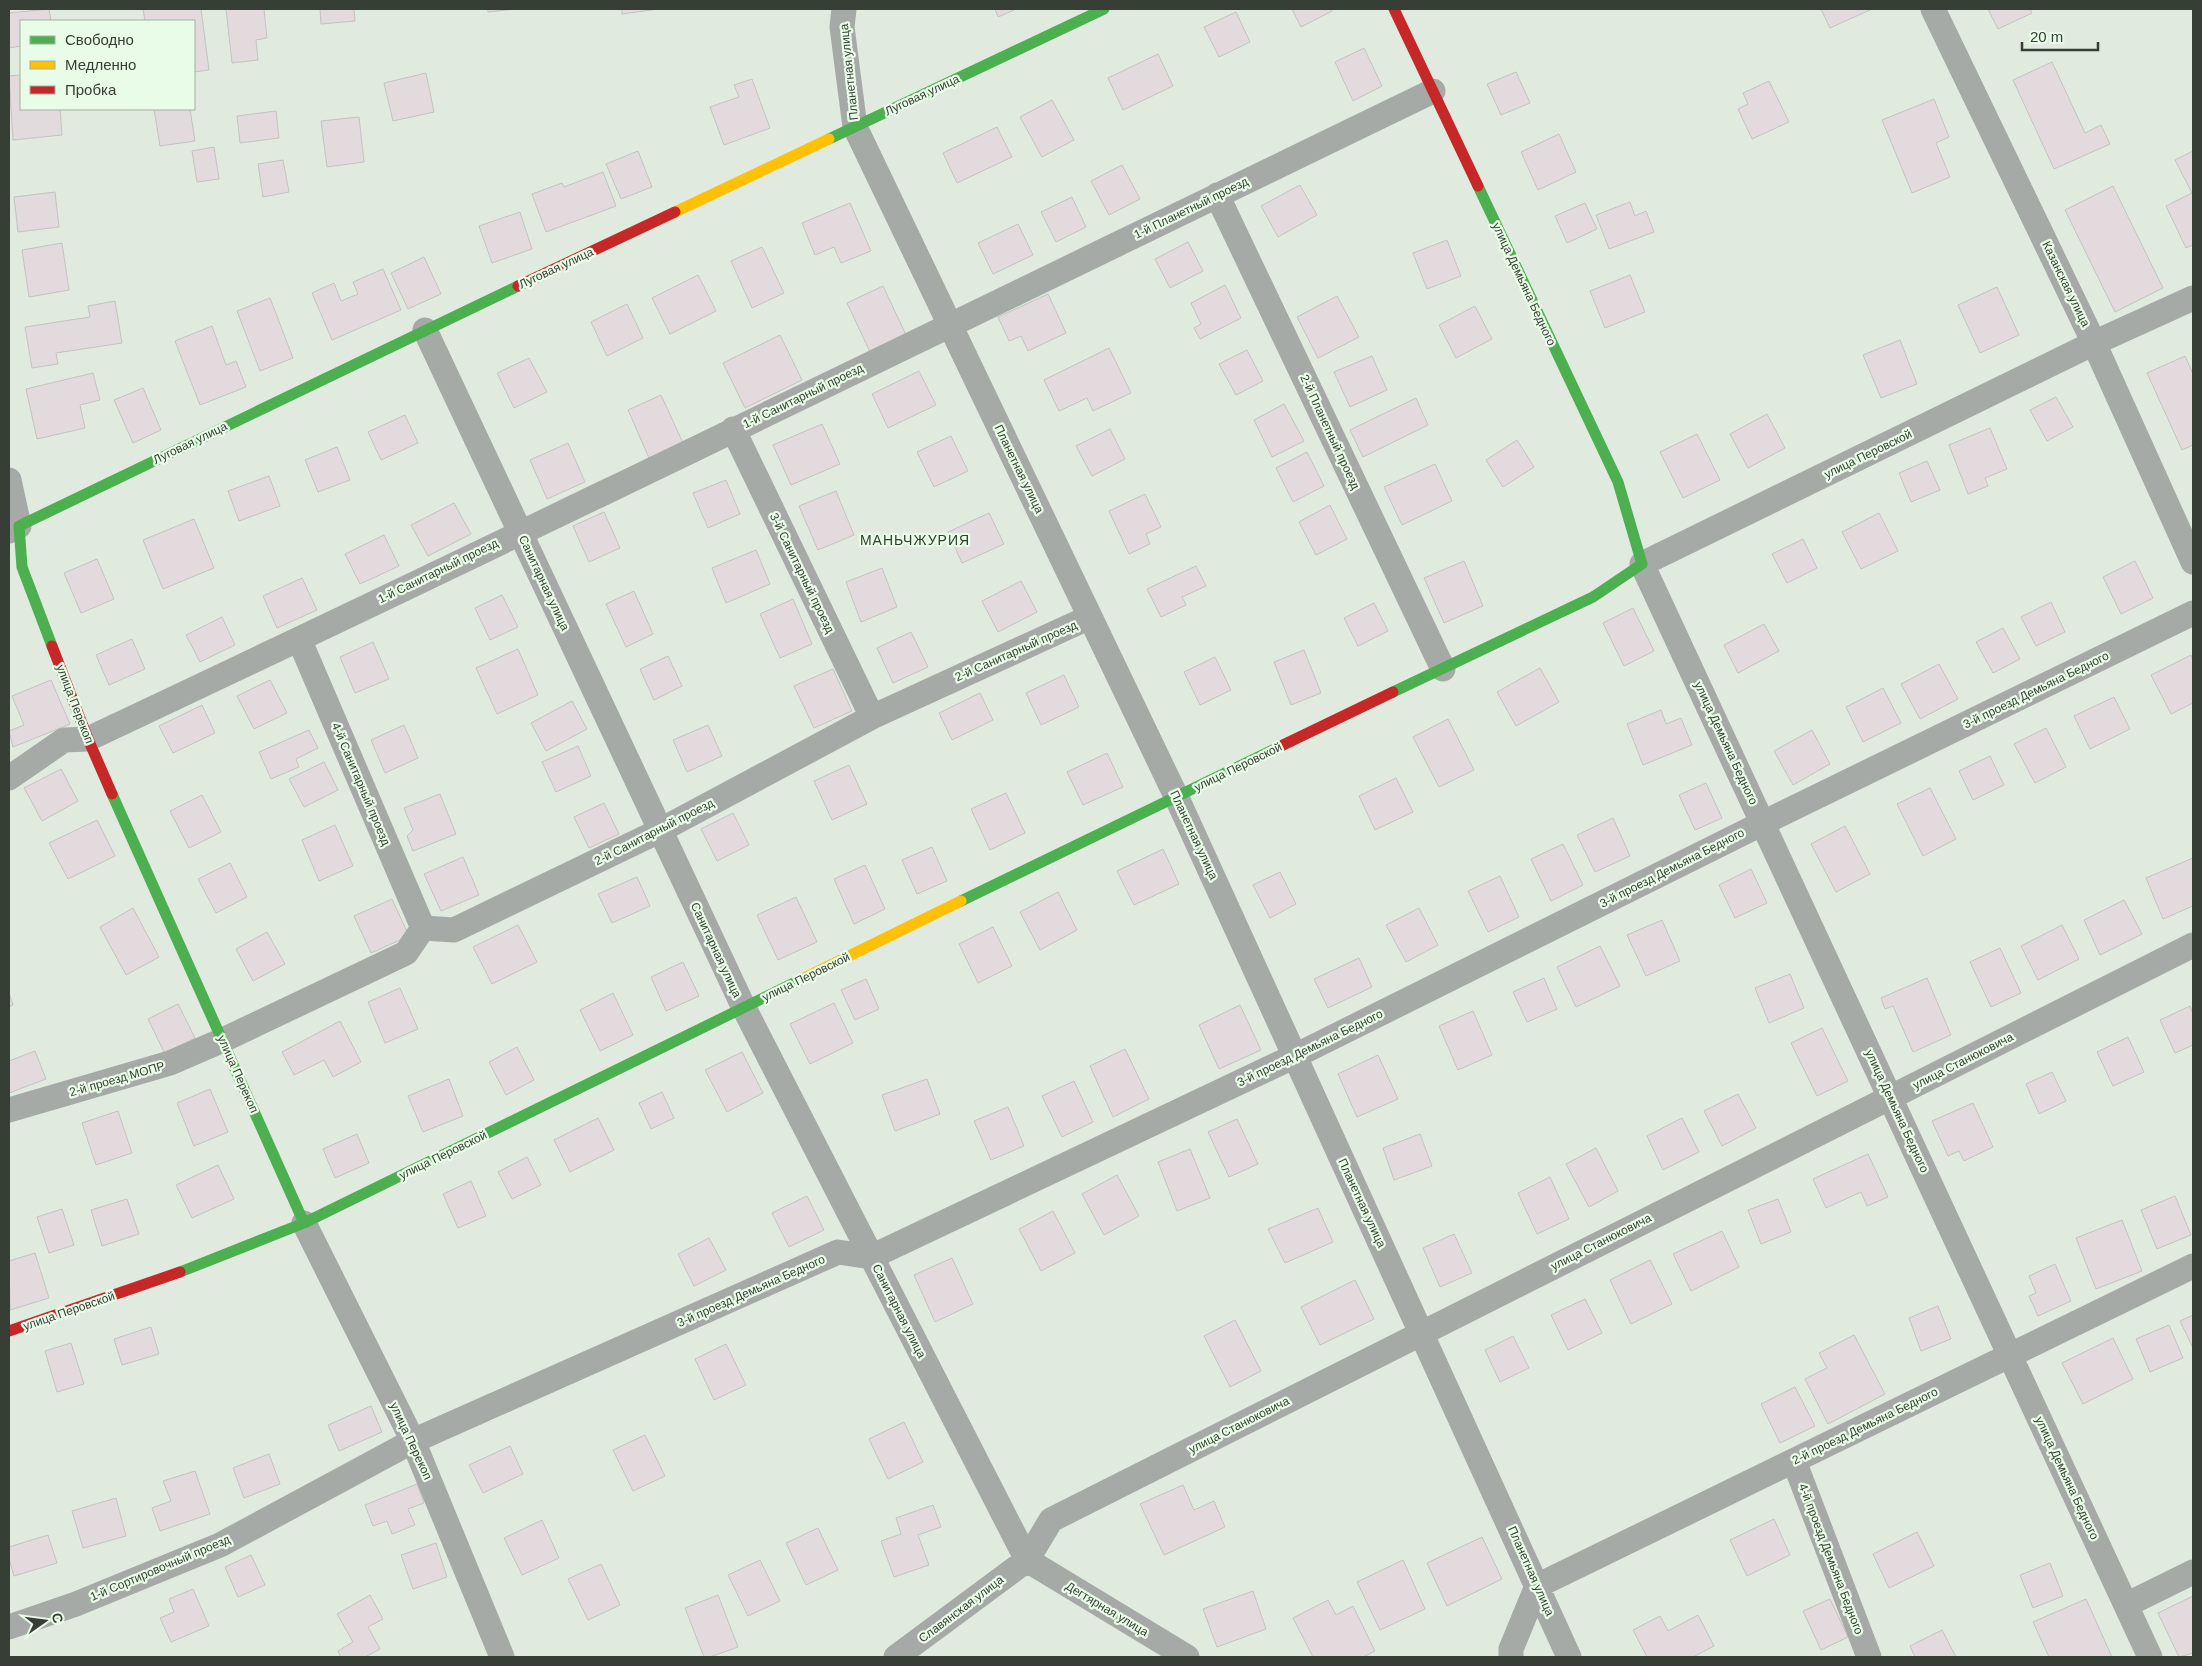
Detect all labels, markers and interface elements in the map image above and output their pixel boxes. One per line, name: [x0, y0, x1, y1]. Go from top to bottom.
legend: [20, 20, 195, 110]
scale bar: [2022, 20, 2098, 52]
street label: Планетная улица: [837, 23, 861, 121]
text: 20 m: [2030, 28, 2063, 45]
text: Свободно: [65, 31, 134, 48]
text: Медленно: [65, 56, 136, 73]
street label: Луговая улица: [883, 72, 962, 118]
text: Пробка: [65, 81, 117, 98]
street label: 1-й Планетный проезд: [1132, 174, 1250, 242]
street label: улица Демьяна Бедного: [1489, 220, 1559, 348]
street label: Казанская улица: [2039, 239, 2093, 329]
street label: Луговая улица: [517, 245, 596, 291]
street label: 1-й Санитарный проезд: [741, 361, 865, 431]
street label: 2-й Планетный проезд: [1297, 372, 1363, 492]
street label: Луговая улица: [151, 419, 230, 467]
street label: Планетная улица: [991, 422, 1047, 516]
street label: улица Перовской: [1822, 427, 1914, 481]
street label: 3-й Санитарный проезд: [767, 511, 837, 635]
district label: МАНЬЧЖУРИЯ: [860, 532, 970, 548]
street label: Санитарная улица: [516, 533, 572, 633]
street label: 1-й Санитарный проезд: [376, 536, 500, 606]
street label: 2-й Санитарный проезд: [953, 618, 1079, 684]
street label: 3-й проезд Демьяна Бедного: [1961, 648, 2111, 731]
street label: улица Перекоп: [53, 662, 97, 746]
street label: улица Демьяна Бедного: [1691, 679, 1761, 807]
street label: 4-й Санитарный проезд: [329, 721, 393, 847]
street label: улица Перовской: [1192, 740, 1284, 794]
street label: Планетная улица: [1167, 788, 1221, 882]
street label: 2-й Санитарный проезд: [592, 796, 716, 868]
street label: 3-й проезд Демьяна Бедного: [1597, 825, 1747, 911]
street label: Санитарная улица: [688, 900, 744, 1000]
street label: улица Перовской: [760, 950, 852, 1004]
street label: 3-й проезд Демьяна Бедного: [1235, 1006, 1385, 1089]
street label: улица Станюковича: [1910, 1029, 2016, 1092]
street label: улица Перекоп: [215, 1033, 261, 1115]
street label: улица Демьяна Бедного: [1862, 1047, 1932, 1175]
street label: 2-й проезд МОПР: [68, 1059, 166, 1099]
street label: улица Перовской: [397, 1128, 489, 1182]
street label: Планетная улица: [1335, 1156, 1389, 1250]
street label: улица Станюковича: [1548, 1210, 1654, 1273]
street label: 3-й проезд Демьяна Бедного: [675, 1252, 827, 1330]
street label: Санитарная улица: [869, 1262, 929, 1361]
street label: улица Перовской: [21, 1289, 117, 1333]
street label: 2-й проезд Демьяна Бедного: [1790, 1384, 1940, 1467]
street label: улица Станюковича: [1186, 1393, 1292, 1456]
street label: улица Перекоп: [387, 1400, 435, 1482]
street label: улица Демьяна Бедного: [2032, 1414, 2102, 1542]
street label: 4-й проезд Демьяна Бедного: [1796, 1482, 1866, 1637]
street label: Планетная улица: [1505, 1524, 1557, 1618]
street label: 1-й Сортировочный проезд: [88, 1532, 232, 1604]
street label: Славянская улица: [916, 1572, 1006, 1645]
street label: Дегтярная улица: [1063, 1579, 1151, 1639]
north arrow: [20, 1596, 70, 1646]
text: С: [49, 1611, 67, 1625]

